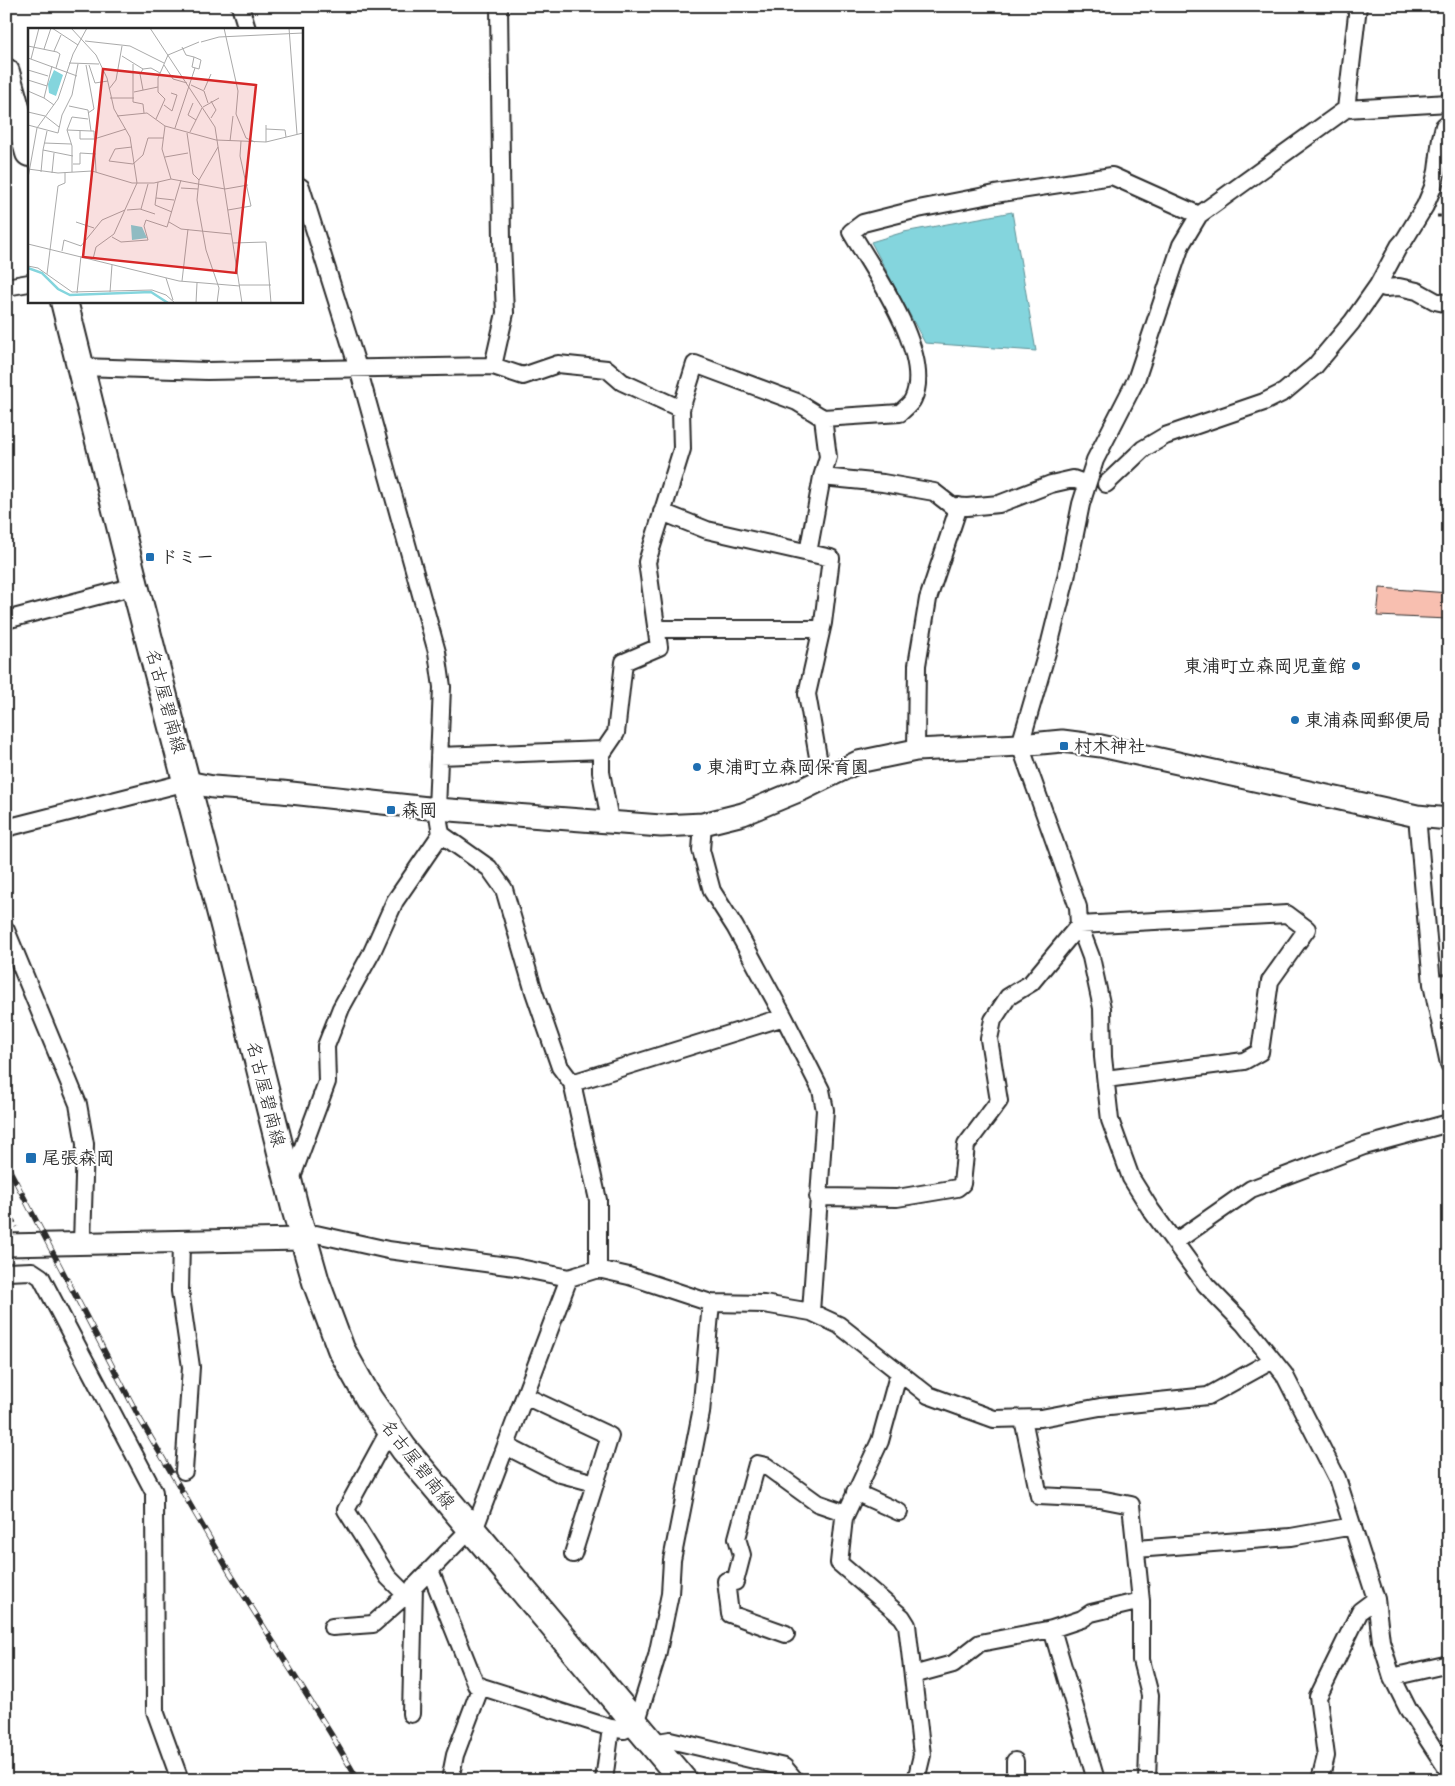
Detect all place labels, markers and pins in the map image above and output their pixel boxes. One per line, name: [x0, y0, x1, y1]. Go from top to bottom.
place label: ドミー: [160, 545, 214, 570]
marker: ドミー: [144, 551, 156, 563]
place label: 東浦町立森岡児童館: [1184, 654, 1346, 679]
marker: 東浦町立森岡児童館: [1350, 660, 1362, 672]
place label: 東浦森岡郵便局: [1305, 708, 1431, 733]
marker: 東浦森岡郵便局: [1289, 714, 1301, 726]
place label: 村木神社: [1074, 734, 1146, 759]
marker: 村木神社: [1058, 740, 1070, 752]
place label: 東浦町立森岡保育園: [707, 755, 869, 780]
marker: 東浦町立森岡保育園: [691, 761, 703, 773]
place label: 森岡: [401, 798, 437, 823]
marker: 森岡: [385, 804, 397, 816]
place label: 尾張森岡: [42, 1146, 114, 1171]
marker: 尾張森岡: [24, 1151, 38, 1165]

